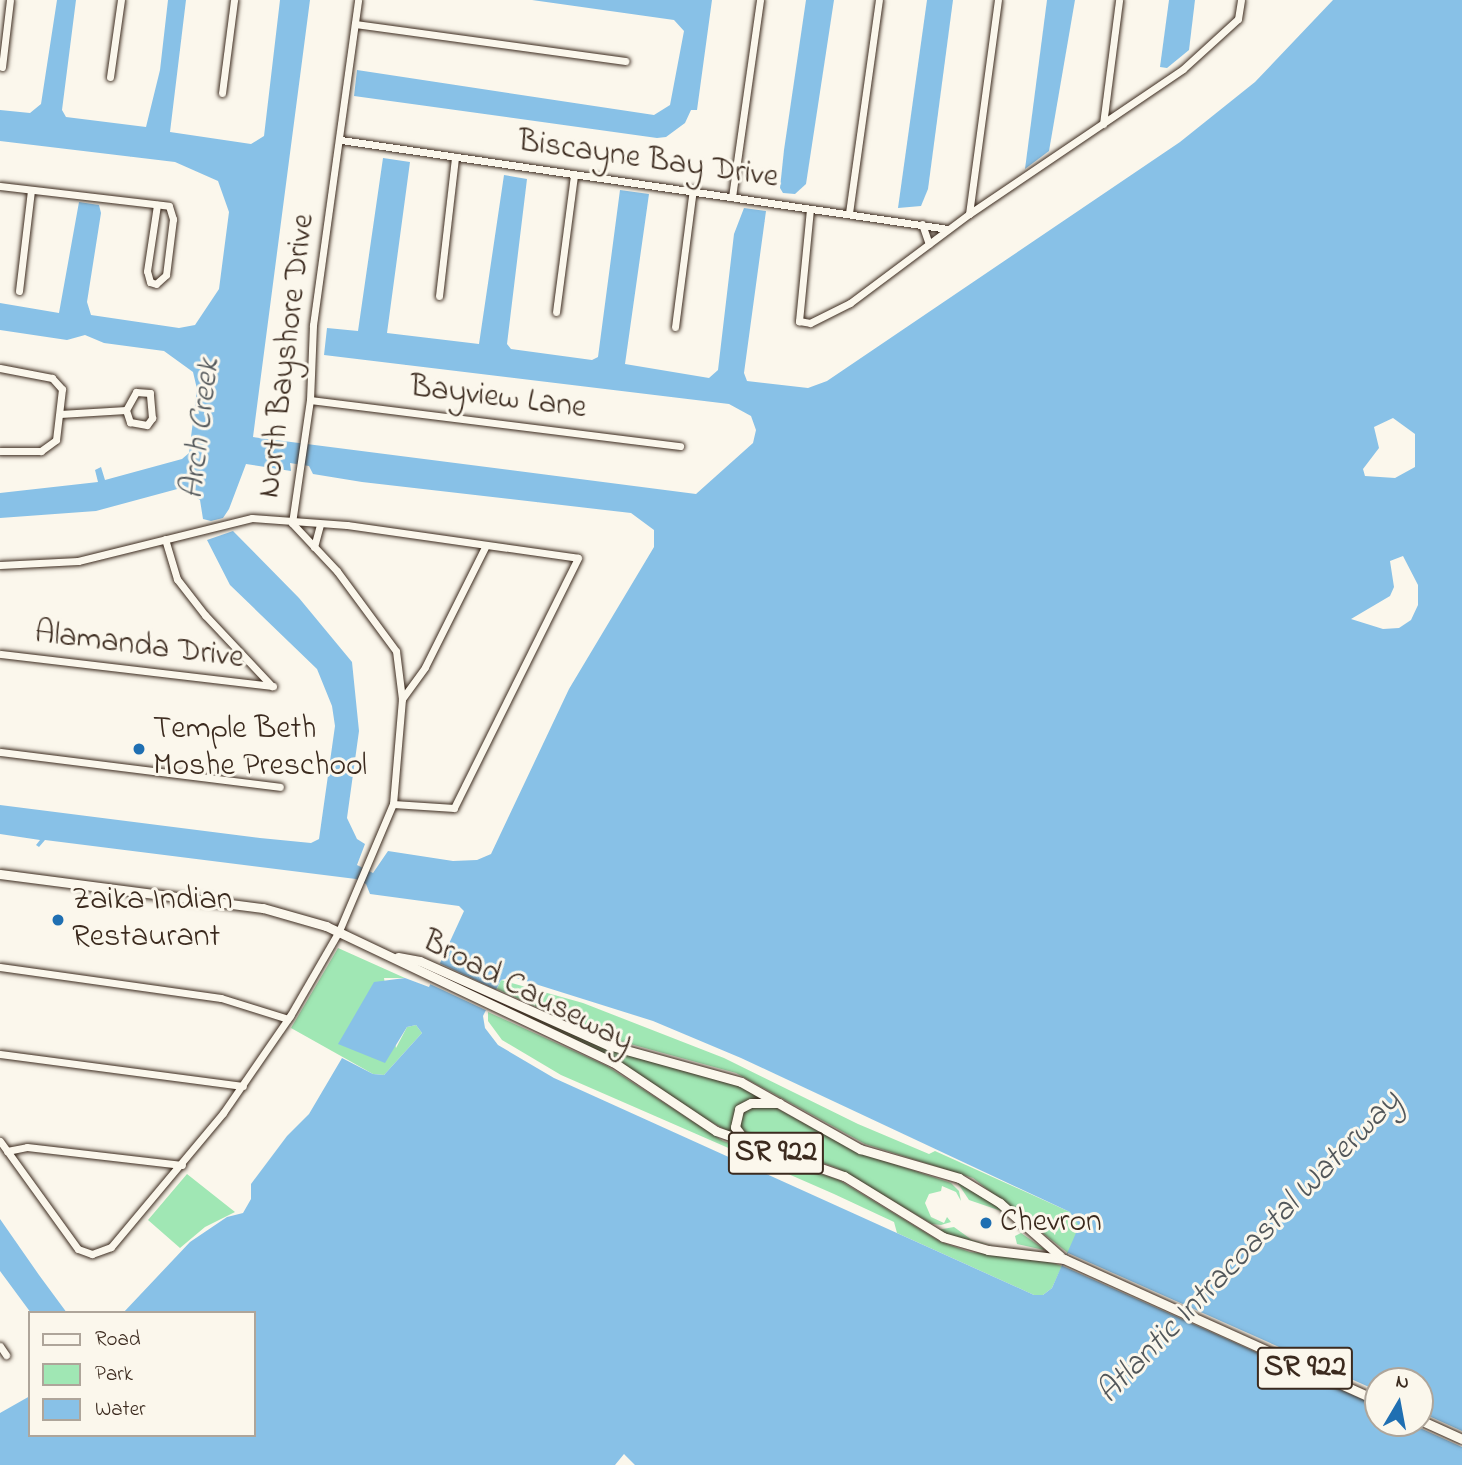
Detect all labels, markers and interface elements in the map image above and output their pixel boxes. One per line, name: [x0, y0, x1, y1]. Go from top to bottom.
street label: Biscayne Bay Drive: [515, 124, 781, 198]
street label: North Bayshore Drive: [252, 212, 324, 500]
water label: Arch Creek: [174, 356, 230, 502]
street label: Bayview Lane: [408, 369, 588, 429]
street label: Alamanda Drive: [32, 615, 246, 679]
place label: Temple Beth Moshe Preschool: [153, 712, 367, 787]
marker: Temple Beth Moshe Preschool: [131, 741, 147, 757]
place label: Zaika Indian Restaurant: [72, 883, 233, 958]
marker: Zaika Indian Restaurant: [50, 912, 66, 928]
street label: Broad Causeway: [415, 923, 639, 1063]
water label: Atlantic Intracoastal Waterway: [1090, 1083, 1410, 1413]
road number: SR 922: [727, 1126, 825, 1180]
place label: Chevron: [1000, 1204, 1102, 1242]
marker: Chevron: [978, 1215, 994, 1231]
legend: [28, 1311, 256, 1437]
text: Road: [95, 1325, 141, 1355]
road number: SR 922: [1256, 1342, 1354, 1394]
text: Park: [95, 1360, 133, 1390]
north arrow: [1364, 1367, 1434, 1437]
text: N: [1394, 1368, 1411, 1397]
text: Water: [95, 1395, 146, 1425]

